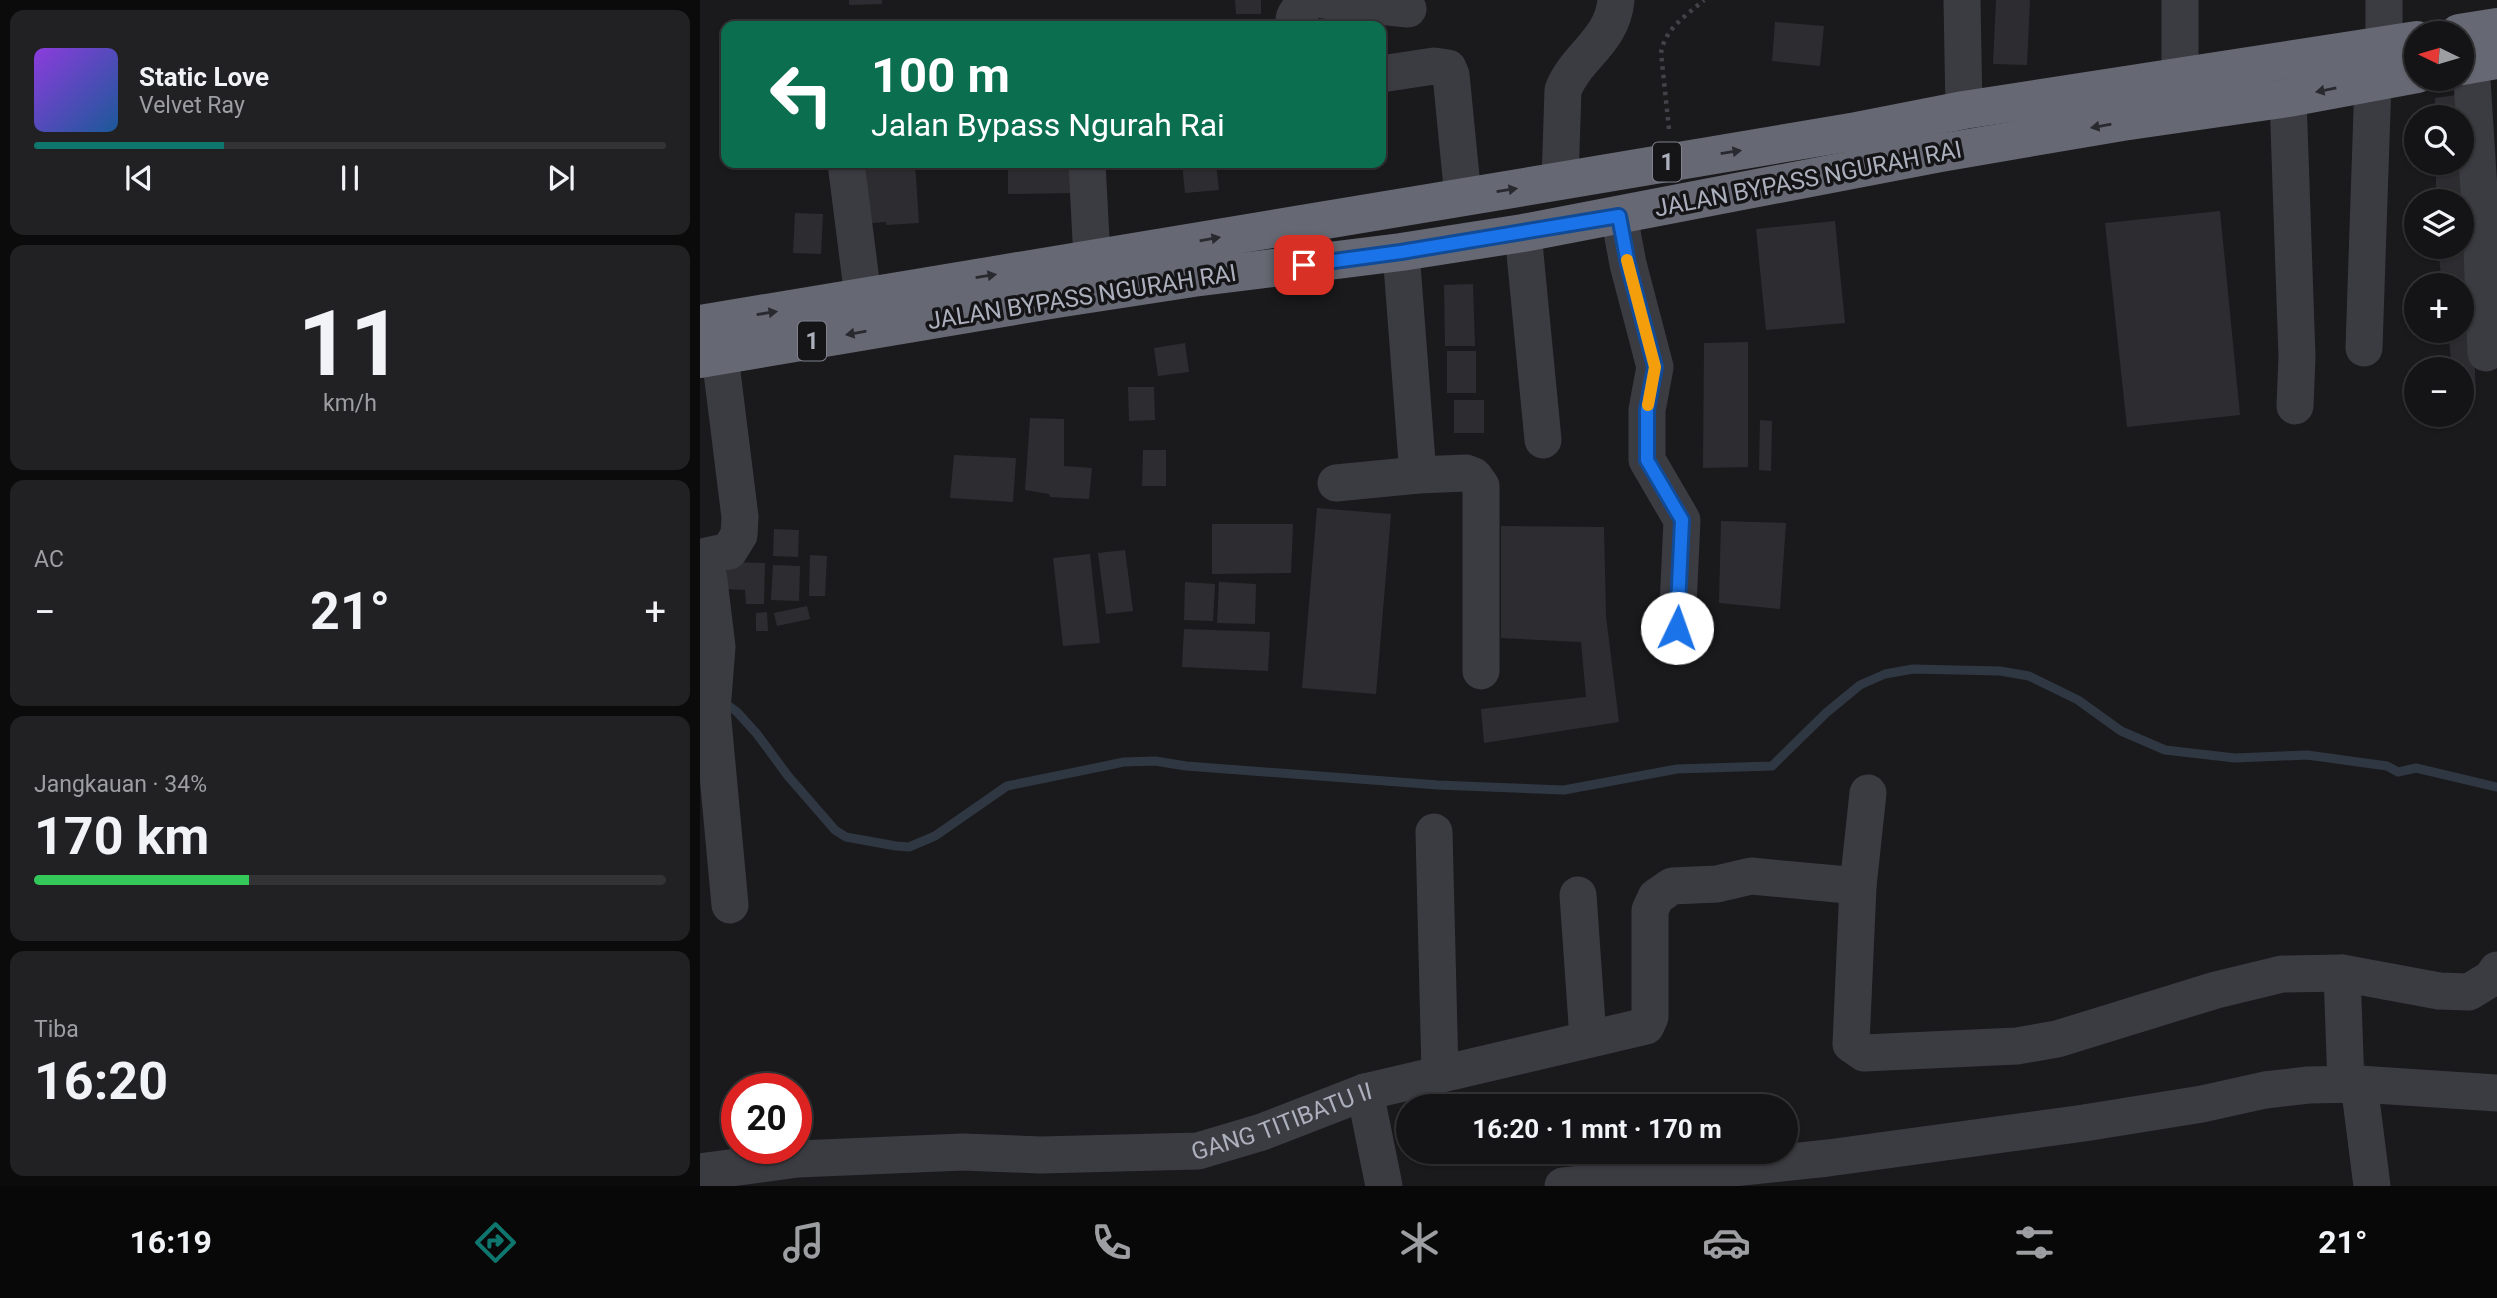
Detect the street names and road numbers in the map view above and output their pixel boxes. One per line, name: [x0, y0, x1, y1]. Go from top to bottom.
street label: JALAN BYPASS NGURAH RAI: [1652, 135, 1964, 223]
road number: 1: [1653, 142, 1681, 182]
street label: JALAN BYPASS NGURAH RAI: [926, 259, 1238, 335]
road number: 1: [798, 322, 826, 360]
street label: GANG TITIBATU II: [1188, 1077, 1375, 1166]

